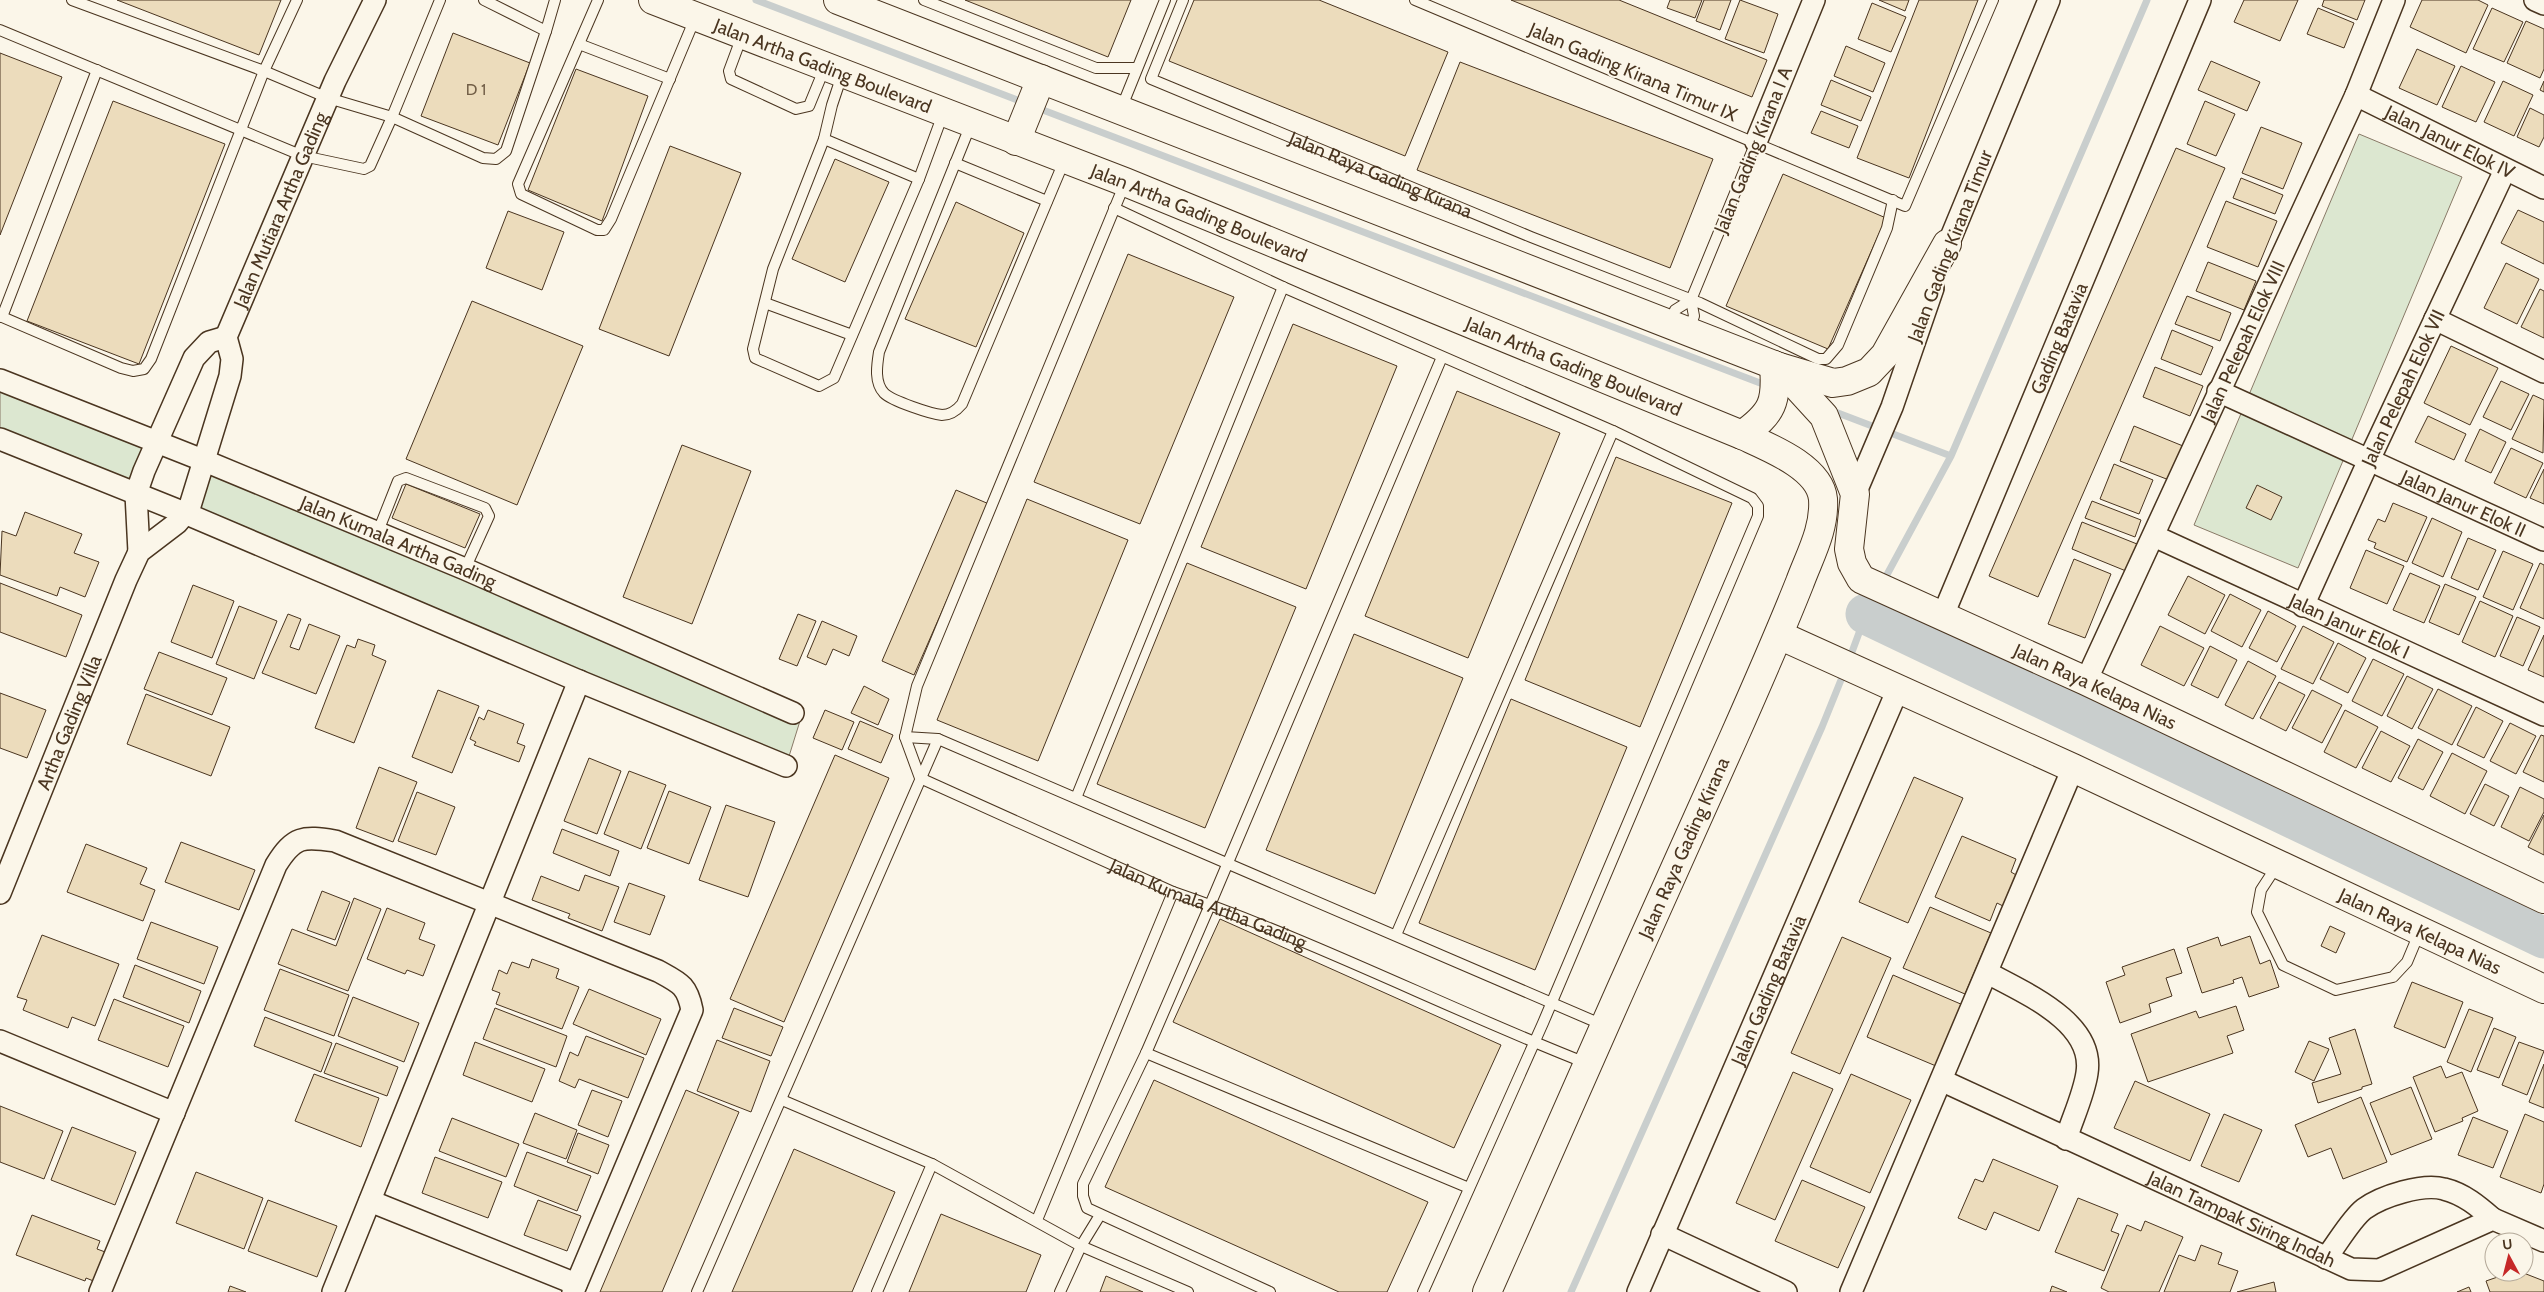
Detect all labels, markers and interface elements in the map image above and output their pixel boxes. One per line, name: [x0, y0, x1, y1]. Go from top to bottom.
street label: Jalan Artha Gading Boulevard: [710, 13, 935, 118]
street label: Jalan Gading Kirana Timur IX: [1524, 17, 1741, 127]
street label: Jalan Gading Kirana I A: [1709, 63, 1797, 238]
house number: D 1: [466, 80, 486, 99]
street label: Jalan Janur Elok IV: [2381, 99, 2519, 183]
street label: Jalan Mutiara Artha Gading: [228, 108, 332, 312]
street label: Jalan Raya Gading Kirana: [1285, 126, 1476, 223]
street label: Jalan Gading Kirana Timur: [1902, 147, 1997, 346]
street label: Jalan Artha Gading Boulevard: [1087, 158, 1311, 267]
street label: Jalan Pelepah Elok VIII: [2195, 257, 2290, 427]
street label: Gading Batavia: [2025, 279, 2092, 397]
street label: Jalan Pelepah Elok VII: [2356, 306, 2449, 471]
street label: Jalan Artha Gading Boulevard: [1461, 311, 1685, 421]
street label: Jalan Janur Elok II: [2397, 464, 2530, 542]
street label: Jalan Kumala Artha Gading: [296, 490, 501, 593]
street label: Jalan Janur Elok I: [2285, 588, 2413, 663]
street label: Jalan Raya Kelapa Nias: [2009, 638, 2180, 734]
street label: Artha Gading Villa: [31, 652, 106, 793]
street label: Jalan Raya Gading Kirana: [1633, 754, 1734, 943]
street label: Jalan Kumala Artha Gading: [1105, 853, 1311, 954]
street label: Jalan Raya Kelapa Nias: [2334, 882, 2505, 979]
street label: Jalan Gading Batavia: [1725, 911, 1811, 1069]
street label: Jalan Tampak Siring Indah: [2143, 1165, 2339, 1272]
north arrow: [2484, 1232, 2534, 1282]
text: U: [2501, 1235, 2514, 1254]

